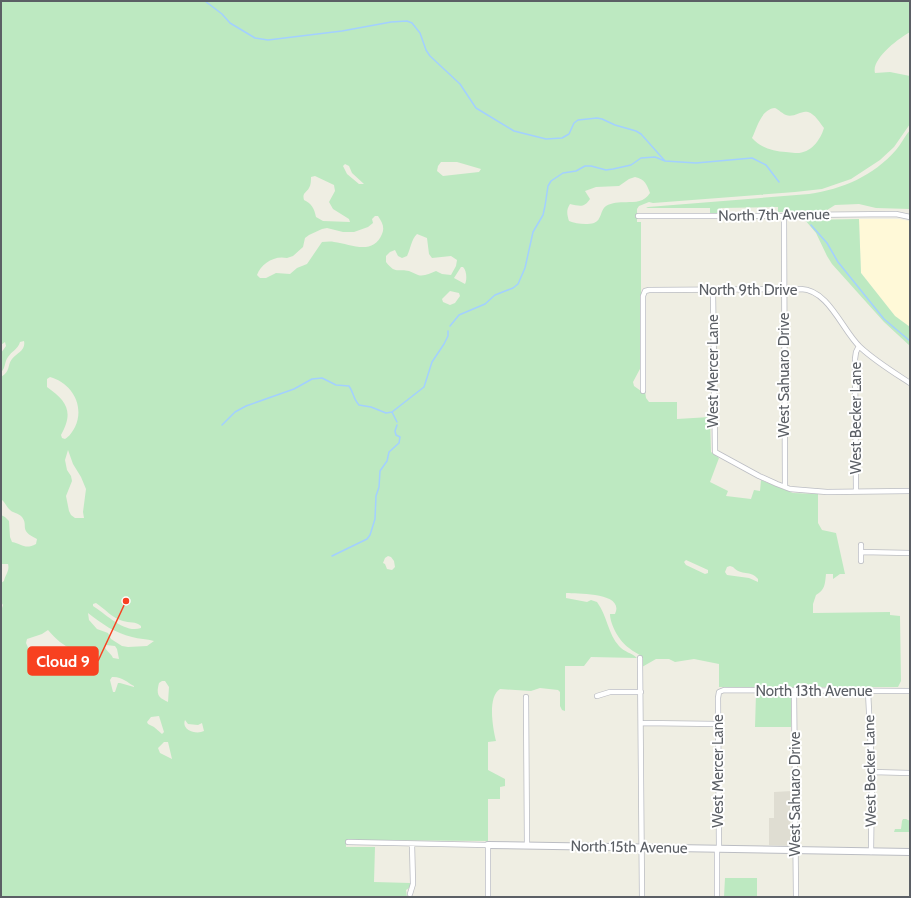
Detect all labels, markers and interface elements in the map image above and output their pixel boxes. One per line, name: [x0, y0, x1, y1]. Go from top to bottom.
street label: North 7th Avenue: [718, 205, 830, 225]
street label: North 9th Drive: [699, 281, 798, 299]
street label: West Sahuaro Drive: [775, 312, 793, 437]
street label: West Mercer Lane: [704, 314, 722, 428]
street label: West Becker Lane: [847, 362, 865, 474]
callout: Cloud 9: [28, 647, 98, 675]
text: Cloud 9: [36, 652, 90, 671]
street label: North 13th Avenue: [755, 682, 873, 700]
street label: West Mercer Lane: [709, 714, 727, 828]
street label: West Becker Lane: [860, 714, 880, 827]
street label: West Sahuaro Drive: [786, 731, 804, 856]
street label: North 15th Avenue: [570, 837, 688, 857]

